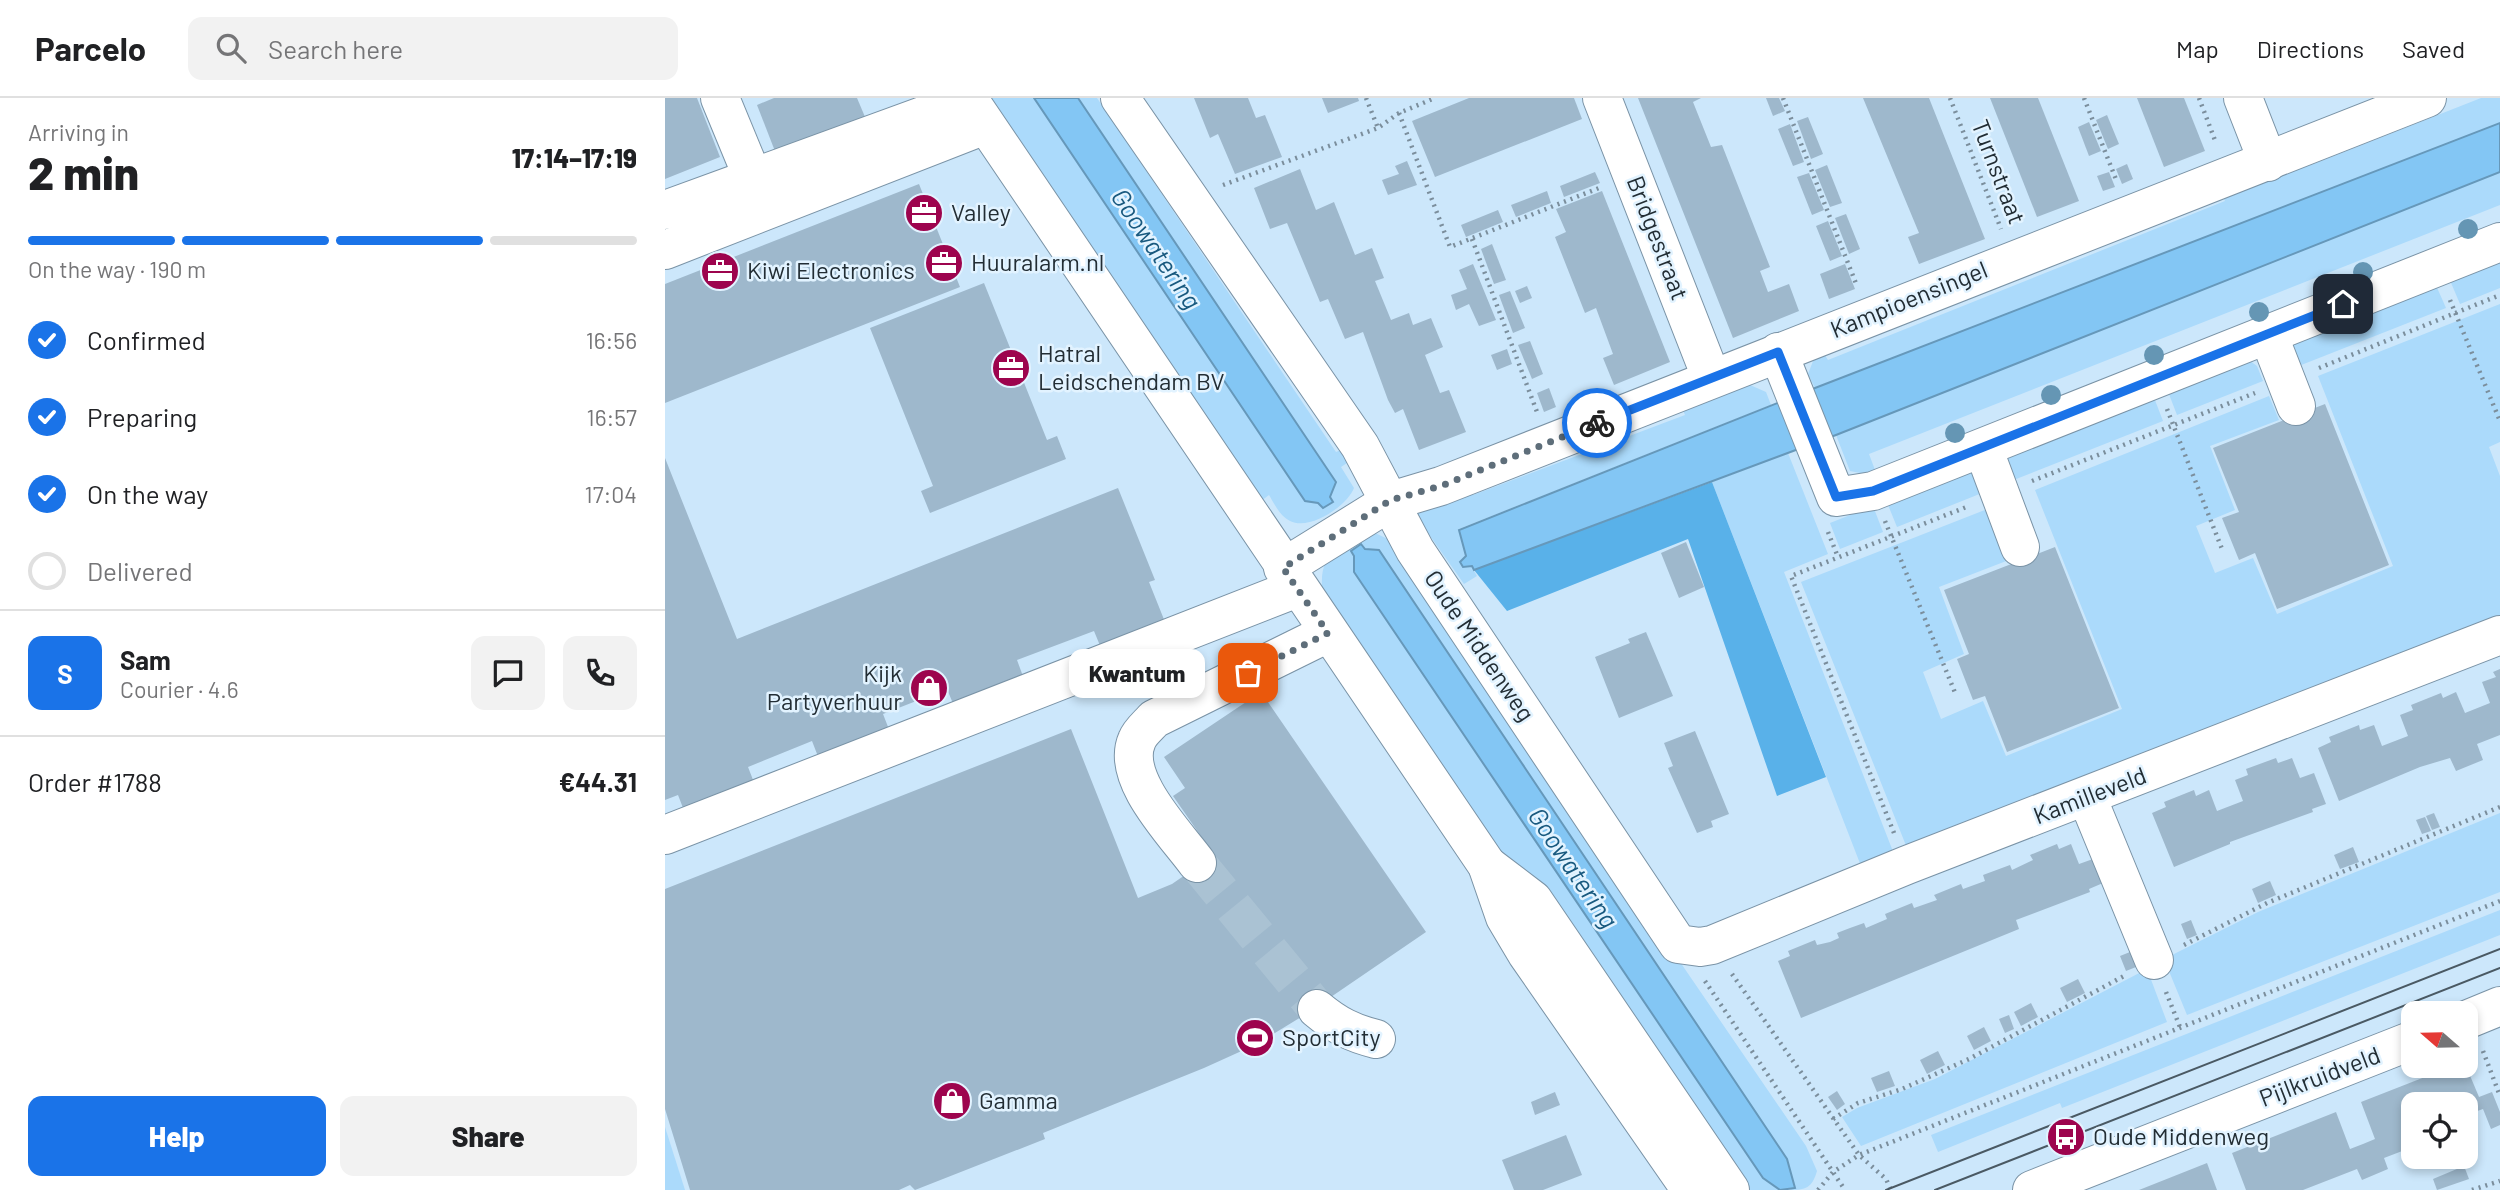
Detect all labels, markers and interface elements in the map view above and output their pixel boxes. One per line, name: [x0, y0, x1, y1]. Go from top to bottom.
search box: [188, 17, 678, 80]
text: Parcelo: [35, 28, 146, 68]
icon: search: [212, 29, 250, 67]
text: Search here: [268, 33, 403, 64]
text: Map: [2176, 34, 2219, 63]
text: Directions: [2257, 34, 2364, 63]
text: Saved: [2402, 34, 2465, 63]
street label: Turnstraat: [1966, 115, 2033, 228]
text: Arriving in: [28, 118, 129, 146]
text: 17:14–17:19: [512, 142, 637, 173]
text: 2 min: [28, 144, 139, 199]
street label: Bridgestraat: [1621, 171, 1695, 304]
water label: Goowatering: [1106, 182, 1209, 314]
office icon: Valley: [903, 192, 945, 234]
place label: Valley: [951, 197, 1011, 226]
office icon: Huuralarm.nl: [923, 242, 965, 284]
place label: Huuralarm.nl: [971, 247, 1104, 276]
office icon: Kiwi Electronics: [699, 250, 741, 292]
street label: Kampioensingel: [1826, 254, 1991, 343]
text: On the way · 190 m: [28, 255, 206, 283]
place label: Kiwi Electronics: [747, 255, 915, 284]
pin: [2313, 274, 2373, 334]
icon: home: [2324, 285, 2362, 323]
icon: check: [28, 321, 66, 359]
text: Confirmed: [87, 324, 206, 355]
text: 16:56: [586, 326, 637, 354]
place label: Hatral Leidschendam BV: [1038, 338, 1225, 395]
office icon: Hatral Leidschendam BV: [990, 347, 1032, 389]
courier: [1562, 388, 1632, 458]
icon: check: [28, 398, 66, 436]
text: Preparing: [87, 401, 197, 432]
text: 16:57: [587, 403, 637, 431]
icon: bike: [1578, 404, 1616, 442]
icon: check: [28, 475, 66, 513]
text: On the way: [87, 478, 208, 509]
text: 17:04: [585, 480, 637, 508]
text: Delivered: [87, 555, 193, 586]
street label: Oude Middenweg: [1419, 564, 1541, 726]
button: chat: [471, 636, 545, 710]
button: phone: [563, 636, 637, 710]
pin: [1218, 643, 1278, 703]
text: Sam: [120, 644, 171, 675]
callout: Kwantum: [1070, 648, 1206, 698]
icon: bag: [1229, 654, 1267, 692]
text: S: [57, 658, 73, 689]
place label: Kijk Partyverhuur: [767, 658, 902, 715]
text: Kwantum: [1089, 659, 1185, 687]
shop icon: Kijk Partyverhuur: [908, 667, 950, 709]
text: Courier · 4.6: [120, 675, 239, 703]
street label: Kamilleveld: [2029, 760, 2150, 829]
text: Order #1788: [28, 766, 162, 797]
text: €44.31: [559, 766, 637, 797]
water label: Goowatering: [1523, 801, 1626, 933]
north arrow: [2401, 1001, 2478, 1078]
map controls: [2401, 1001, 2478, 1169]
sports icon: SportCity: [1234, 1017, 1276, 1059]
place label: SportCity: [1282, 1022, 1380, 1051]
street label: Pijlkruidveld: [2255, 1039, 2384, 1112]
shop icon: Gamma: [931, 1080, 973, 1122]
place label: Gamma: [979, 1085, 1058, 1114]
button: locate: [2401, 1092, 2478, 1169]
button: Help: [28, 1096, 326, 1176]
button: Share: [340, 1096, 637, 1176]
bus stop icon: Oude Middenweg: [2045, 1116, 2087, 1158]
place label: Oude Middenweg: [2093, 1121, 2269, 1150]

